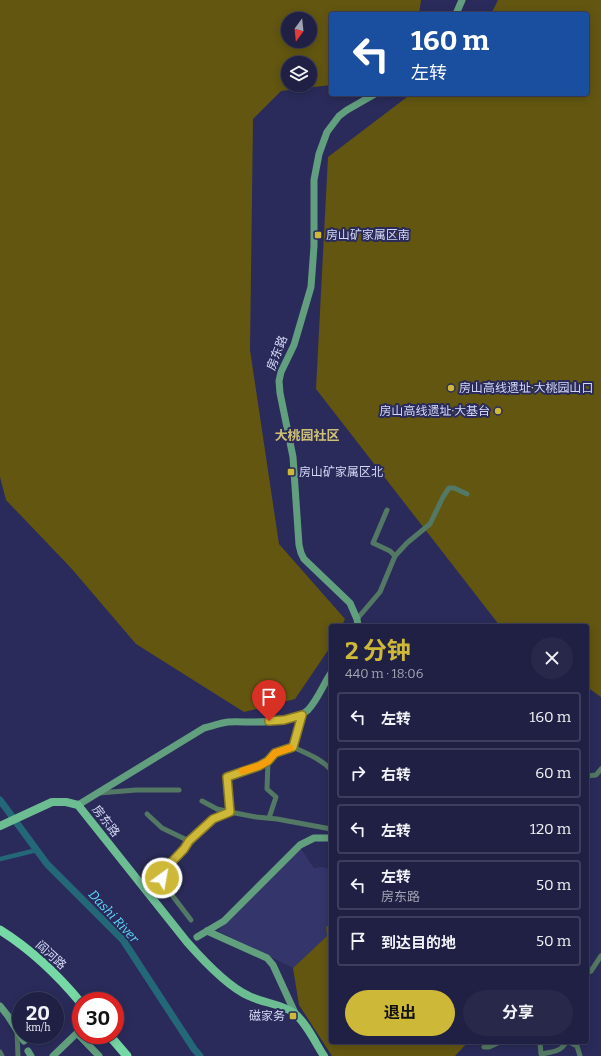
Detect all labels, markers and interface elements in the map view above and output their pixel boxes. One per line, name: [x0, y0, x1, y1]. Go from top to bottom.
north arrow: [281, 12, 317, 48]
map controls: [281, 12, 317, 92]
text: 160 m: [411, 24, 489, 57]
icon: left: [345, 28, 397, 80]
button: layers: [281, 56, 317, 92]
text: 左转: [411, 62, 447, 84]
place label: 房山矿家属区南: [326, 228, 410, 242]
marker: 房山矿家属区南: [313, 230, 323, 240]
street label: 房东路: [264, 334, 290, 372]
place label: 房山高线遗址·大桃园山口: [459, 381, 594, 395]
marker: 房山高线遗址·大桃园山口: [446, 383, 456, 393]
place label: 房山高线遗址·大基台: [379, 404, 490, 418]
marker: 房山高线遗址·大基台: [493, 406, 503, 416]
district label: 大桃园社区: [274, 428, 340, 443]
place label: 房山矿家属区北: [299, 465, 383, 479]
marker: 房山矿家属区北: [286, 467, 296, 477]
text: 2 分钟: [345, 637, 411, 665]
button: close: [531, 637, 573, 679]
text: 440 m · 18:06: [345, 666, 423, 681]
pin: [252, 680, 286, 721]
icon: arrive: [258, 686, 280, 708]
icon: left: [347, 706, 369, 728]
text: 160 m: [529, 708, 571, 726]
text: 左转: [381, 710, 411, 728]
icon: right: [347, 762, 369, 784]
text: 60 m: [535, 764, 571, 782]
text: 右转: [381, 766, 411, 784]
street label: 房东路: [89, 803, 123, 839]
icon: left: [347, 818, 369, 840]
text: 120 m: [530, 820, 571, 838]
text: 左转: [381, 822, 411, 840]
position arrow: [141, 857, 183, 899]
text: 左转: [381, 868, 411, 886]
icon: left: [347, 874, 369, 896]
text: 50 m: [536, 876, 571, 894]
water label: Dashi River: [85, 887, 142, 946]
text: 房东路: [381, 889, 420, 904]
icon: arrive: [347, 930, 369, 952]
text: 50 m: [536, 932, 571, 950]
text: 到达目的地: [381, 934, 456, 952]
street label: 阎河路: [33, 938, 69, 972]
button: 退出: [345, 990, 455, 1036]
button: 分享: [463, 990, 573, 1036]
speed limit sign: 30: [72, 992, 124, 1044]
text: 20: [26, 1001, 50, 1025]
place label: 磁家务: [249, 1009, 285, 1023]
marker: 磁家务: [288, 1011, 298, 1021]
text: km/h: [26, 1022, 50, 1034]

